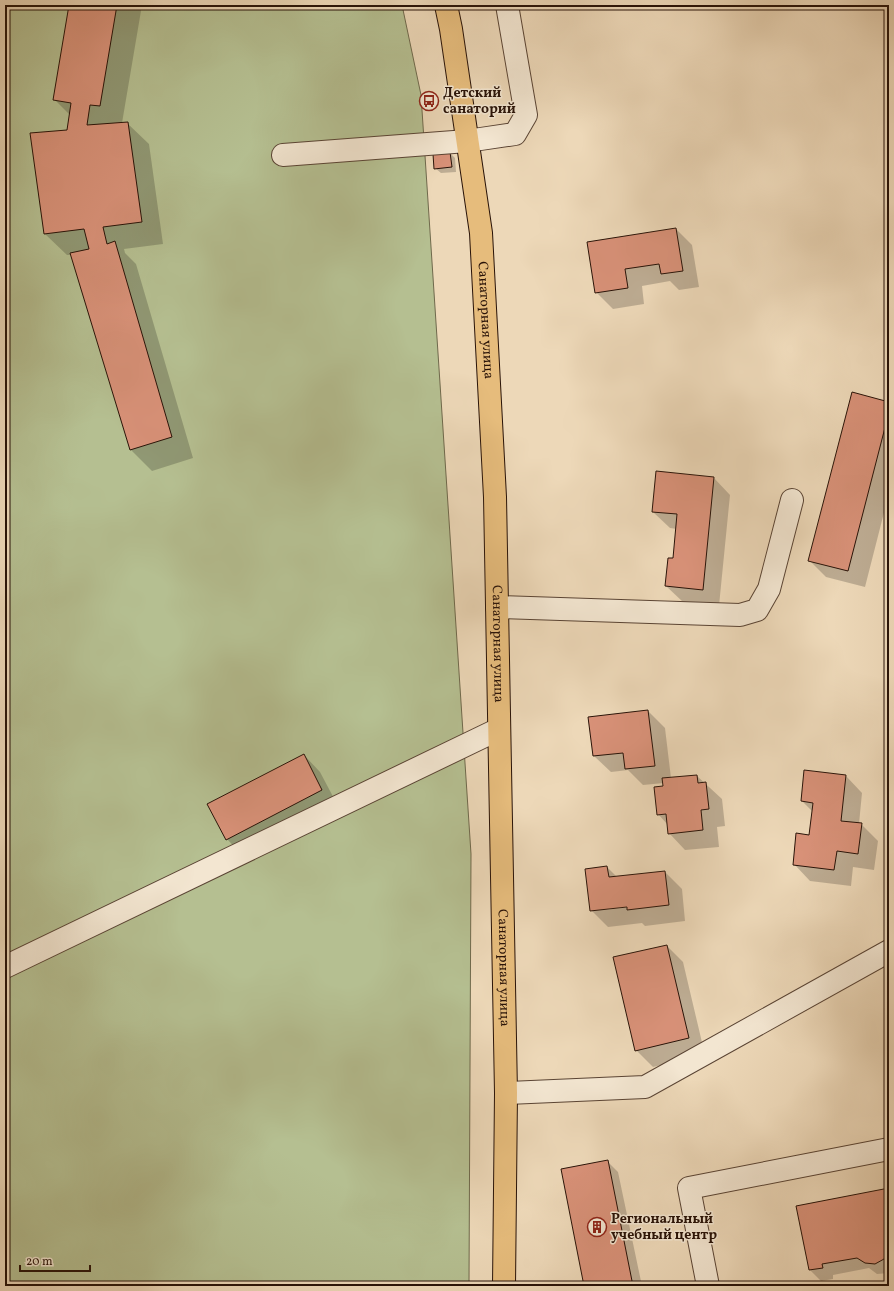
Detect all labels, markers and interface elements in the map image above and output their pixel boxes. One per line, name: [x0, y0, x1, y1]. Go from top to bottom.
place label: Детский санаторий: [443, 84, 516, 119]
bus stop icon: Детский санаторий: [418, 90, 440, 112]
street label: Санаторная улица: [473, 261, 498, 379]
street label: Санаторная улица: [487, 585, 508, 703]
street label: Санаторная улица: [493, 909, 514, 1027]
place label: Региональный учебный центр: [611, 1210, 717, 1245]
building icon: Региональный учебный центр: [586, 1216, 608, 1238]
scale bar: [20, 1247, 90, 1273]
text: 20 m: [26, 1254, 53, 1270]

